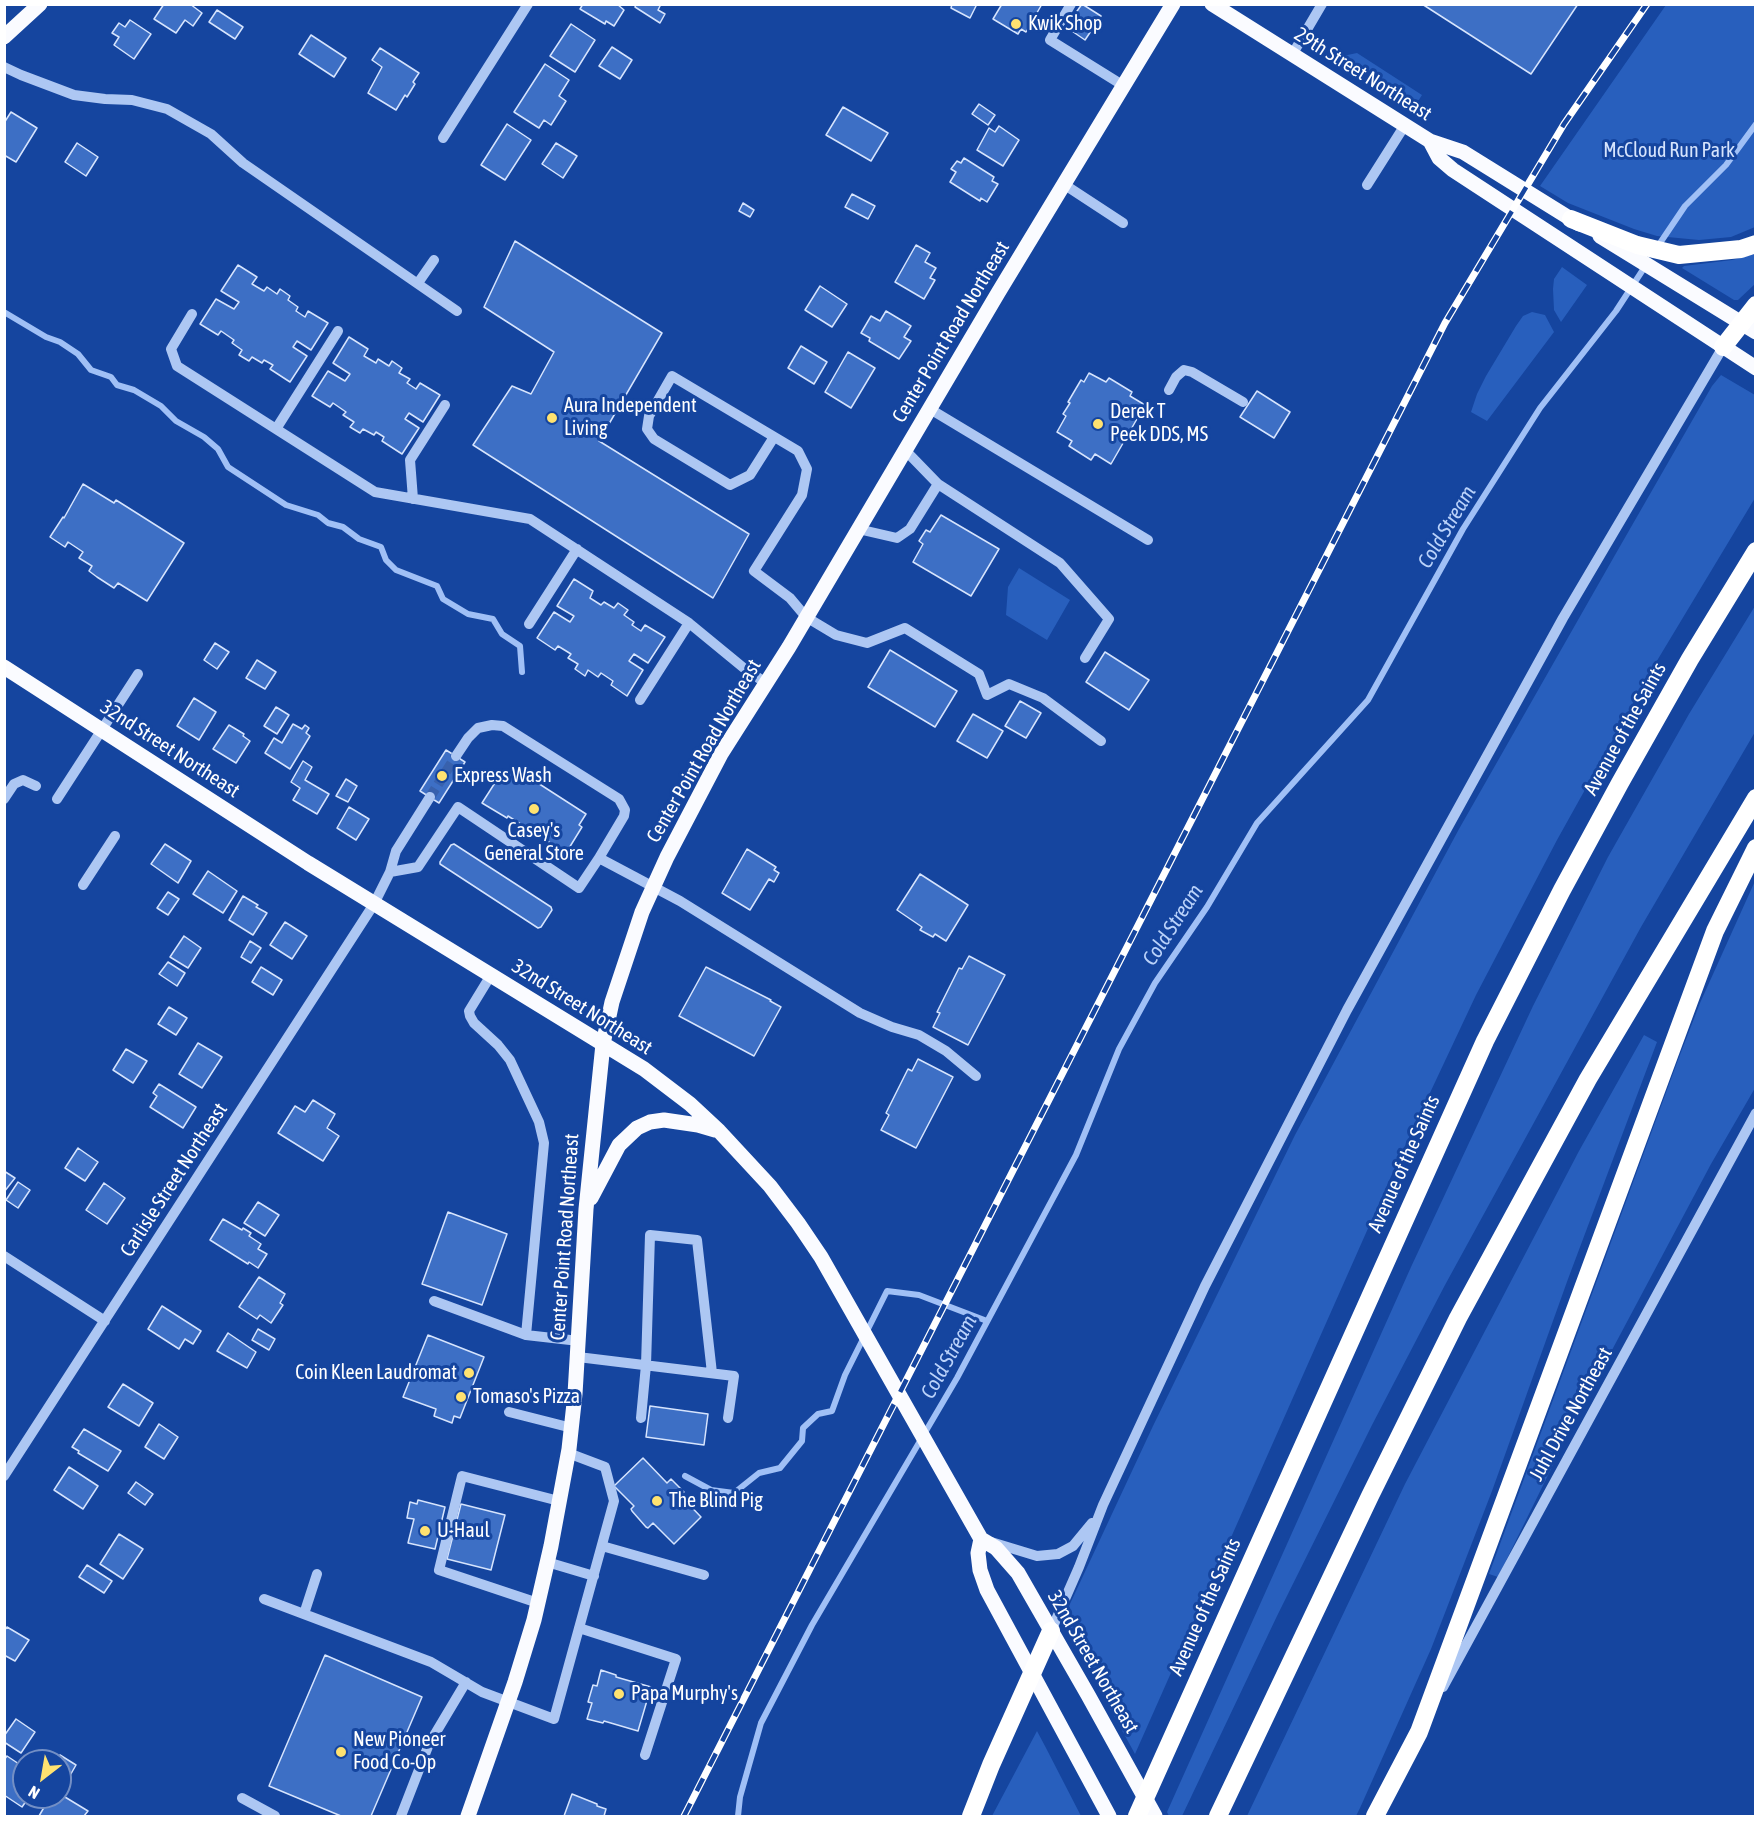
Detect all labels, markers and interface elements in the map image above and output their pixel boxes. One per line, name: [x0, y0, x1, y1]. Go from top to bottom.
place label: Kwik Shop: [1028, 12, 1102, 36]
marker: Kwik Shop: [1009, 17, 1023, 31]
street label: 29th Street Northeast: [1290, 22, 1436, 126]
park label: McCloud Run Park: [1603, 139, 1735, 163]
street label: Center Point Road Northeast: [887, 237, 1015, 427]
place label: Aura Independent Living: [564, 394, 697, 441]
place label: Derek T Peek DDS, MS: [1110, 400, 1208, 447]
marker: Aura Independent Living: [545, 411, 559, 425]
marker: Derek T Peek DDS, MS: [1091, 417, 1105, 431]
water label: Cold Stream: [1413, 481, 1481, 573]
street label: Center Point Road Northeast: [642, 655, 766, 847]
street label: Avenue of the Saints: [1579, 659, 1671, 799]
street label: 32nd Street Northeast: [96, 695, 244, 803]
place label: Express Wash: [454, 764, 552, 788]
marker: Express Wash: [435, 769, 449, 783]
marker: Casey's General Store: [527, 802, 541, 816]
place label: Casey's General Store: [484, 819, 584, 866]
water label: Cold Stream: [1137, 880, 1209, 970]
street label: 32nd Street Northeast: [507, 954, 657, 1060]
street label: Avenue of the Saints: [1363, 1092, 1445, 1236]
street label: Carlisle Street Northeast: [115, 1099, 233, 1261]
street label: Center Point Road Northeast: [546, 1133, 584, 1341]
water label: Cold Stream: [916, 1311, 982, 1403]
street label: Juhl Drive Northeast: [1524, 1343, 1618, 1485]
place label: Coin Kleen Laudromat: [295, 1361, 457, 1385]
marker: Coin Kleen Laudromat: [462, 1366, 476, 1380]
place label: Tomaso's Pizza: [473, 1385, 580, 1409]
marker: Tomaso's Pizza: [454, 1390, 468, 1404]
place label: The Blind Pig: [669, 1489, 763, 1513]
marker: The Blind Pig: [650, 1494, 664, 1508]
place label: U-Haul: [437, 1519, 490, 1543]
marker: U-Haul: [418, 1524, 432, 1538]
street label: Avenue of the Saints: [1164, 1535, 1246, 1679]
street label: 32nd Street Northeast: [1042, 1586, 1144, 1738]
place label: Papa Murphy's: [631, 1682, 738, 1706]
marker: Papa Murphy's: [612, 1687, 626, 1701]
place label: New Pioneer Food Co-Op: [353, 1728, 445, 1775]
marker: New Pioneer Food Co-Op: [334, 1745, 348, 1759]
north arrow: [12, 1749, 72, 1809]
text: N: [25, 1783, 42, 1803]

